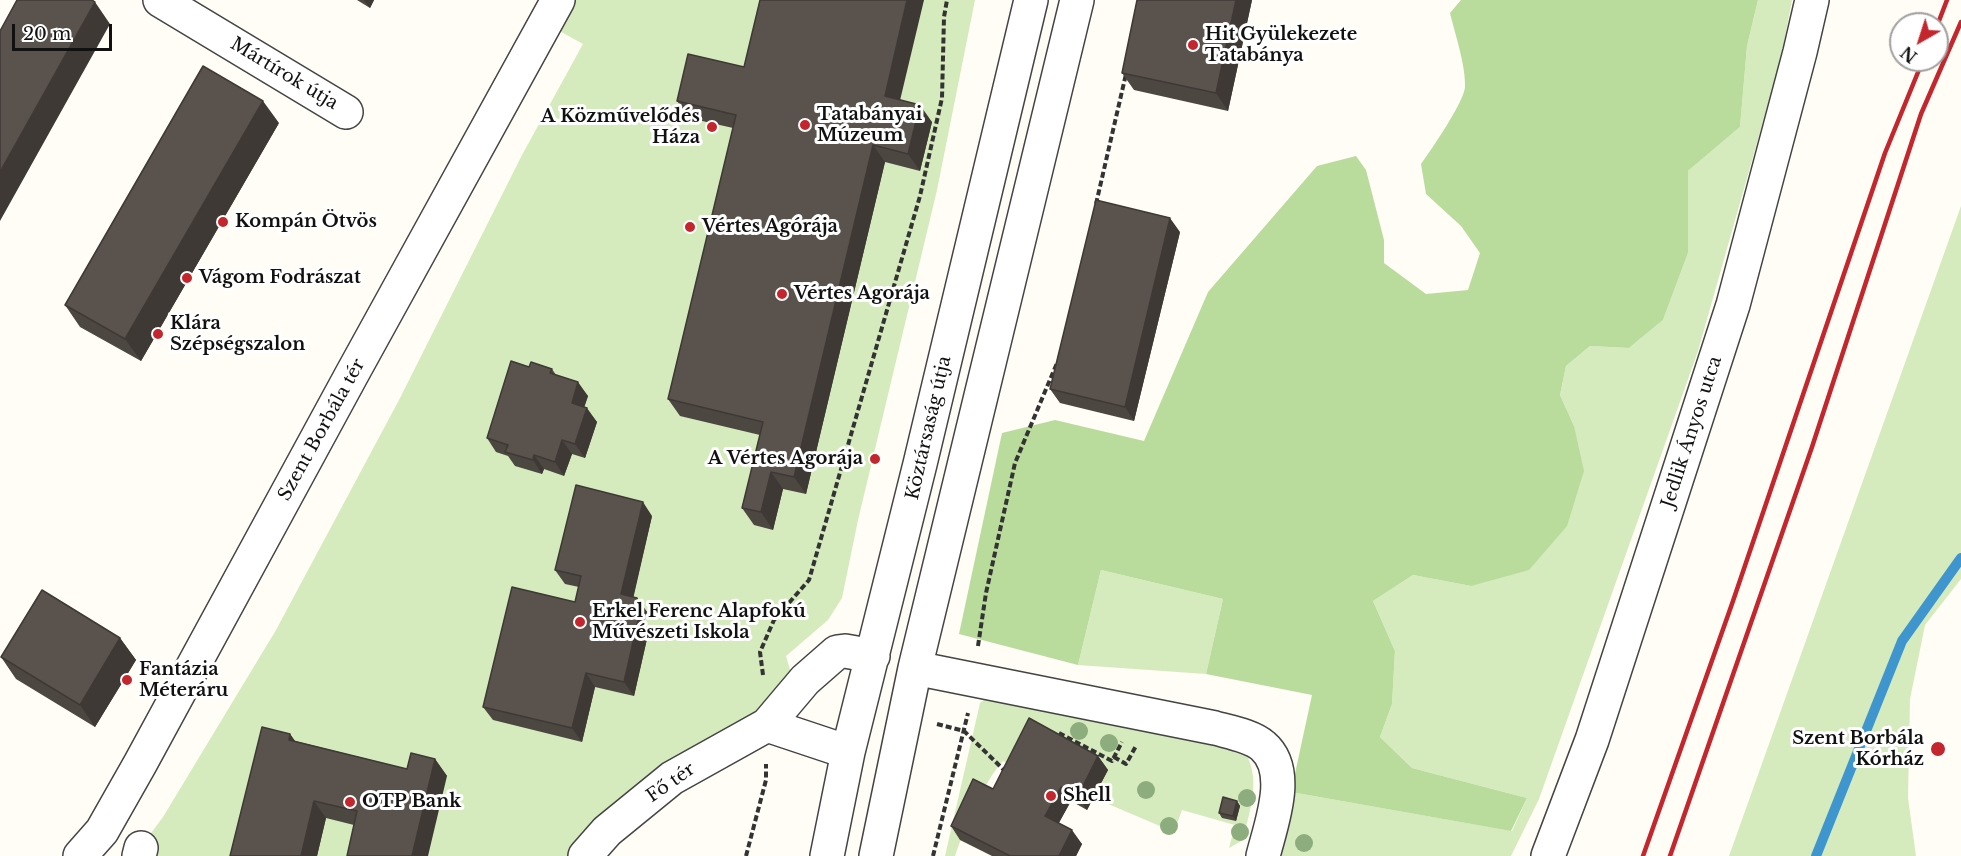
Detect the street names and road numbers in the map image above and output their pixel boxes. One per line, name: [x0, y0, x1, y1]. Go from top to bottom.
street label: Mártírok útja: [226, 33, 342, 115]
street label: Köztársaság útja: [902, 354, 956, 502]
street label: Jedlik Ányos utca: [1657, 354, 1727, 510]
street label: Szent Borbála tér: [274, 355, 370, 505]
street label: Fő tér: [643, 759, 699, 807]

